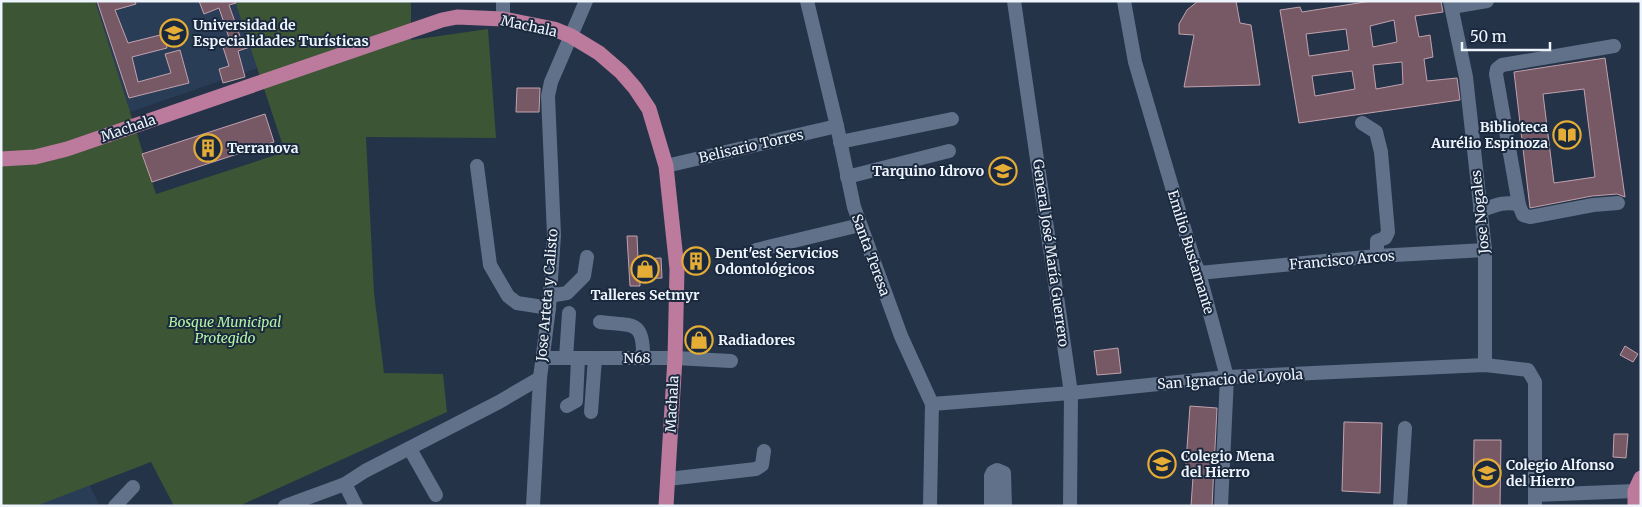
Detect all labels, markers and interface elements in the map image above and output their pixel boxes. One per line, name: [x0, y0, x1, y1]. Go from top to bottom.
street label: Machala: [499, 11, 559, 41]
place label: Universidad de Especialidades Turísticas: [193, 16, 369, 50]
school or university icon: Universidad de Especialidades Turísticas: [159, 18, 189, 48]
scale bar: [1462, 20, 1550, 52]
text: 50 m: [1470, 27, 1507, 46]
street label: Machala: [98, 110, 158, 146]
place label: Biblioteca Aurélio Espinoza: [1430, 118, 1548, 152]
library icon: Biblioteca Aurélio Espinoza: [1552, 120, 1582, 150]
street label: Belisario Torres: [697, 125, 805, 167]
building icon: Terranova: [193, 133, 223, 163]
place label: Terranova: [227, 139, 299, 157]
school or university icon: Tarquino Idrovo: [988, 156, 1018, 186]
street label: General José María Guerrero: [1029, 158, 1073, 348]
place label: Tarquino Idrovo: [872, 162, 984, 180]
street label: Jose Nogales: [1467, 169, 1493, 256]
street label: Emilio Bustamante: [1164, 188, 1218, 316]
street label: Santa Teresa: [848, 211, 894, 299]
street label: Jose Arteta y Calisto: [532, 228, 562, 363]
place label: Dent'est Servicios Odontológicos: [715, 244, 839, 278]
building icon: Dent'est Servicios Odontológicos: [681, 246, 711, 276]
street label: Francisco Arcos: [1289, 246, 1396, 274]
shop icon: Talleres Setmyr: [630, 254, 660, 284]
place label: Talleres Setmyr: [590, 286, 700, 304]
park label: Bosque Municipal Protegido: [168, 313, 282, 347]
shop icon: Radiadores: [684, 325, 714, 355]
place label: Radiadores: [718, 331, 795, 349]
street label: N68: [623, 349, 651, 367]
street label: San Ignacio de Loyola: [1157, 365, 1304, 393]
street label: Machala: [662, 375, 683, 433]
place label: Colegio Mena del Hierro: [1181, 447, 1275, 481]
school or university icon: Colegio Mena del Hierro: [1147, 449, 1177, 479]
place label: Colegio Alfonso del Hierro: [1506, 456, 1614, 490]
school or university icon: Colegio Alfonso del Hierro: [1472, 458, 1502, 488]

